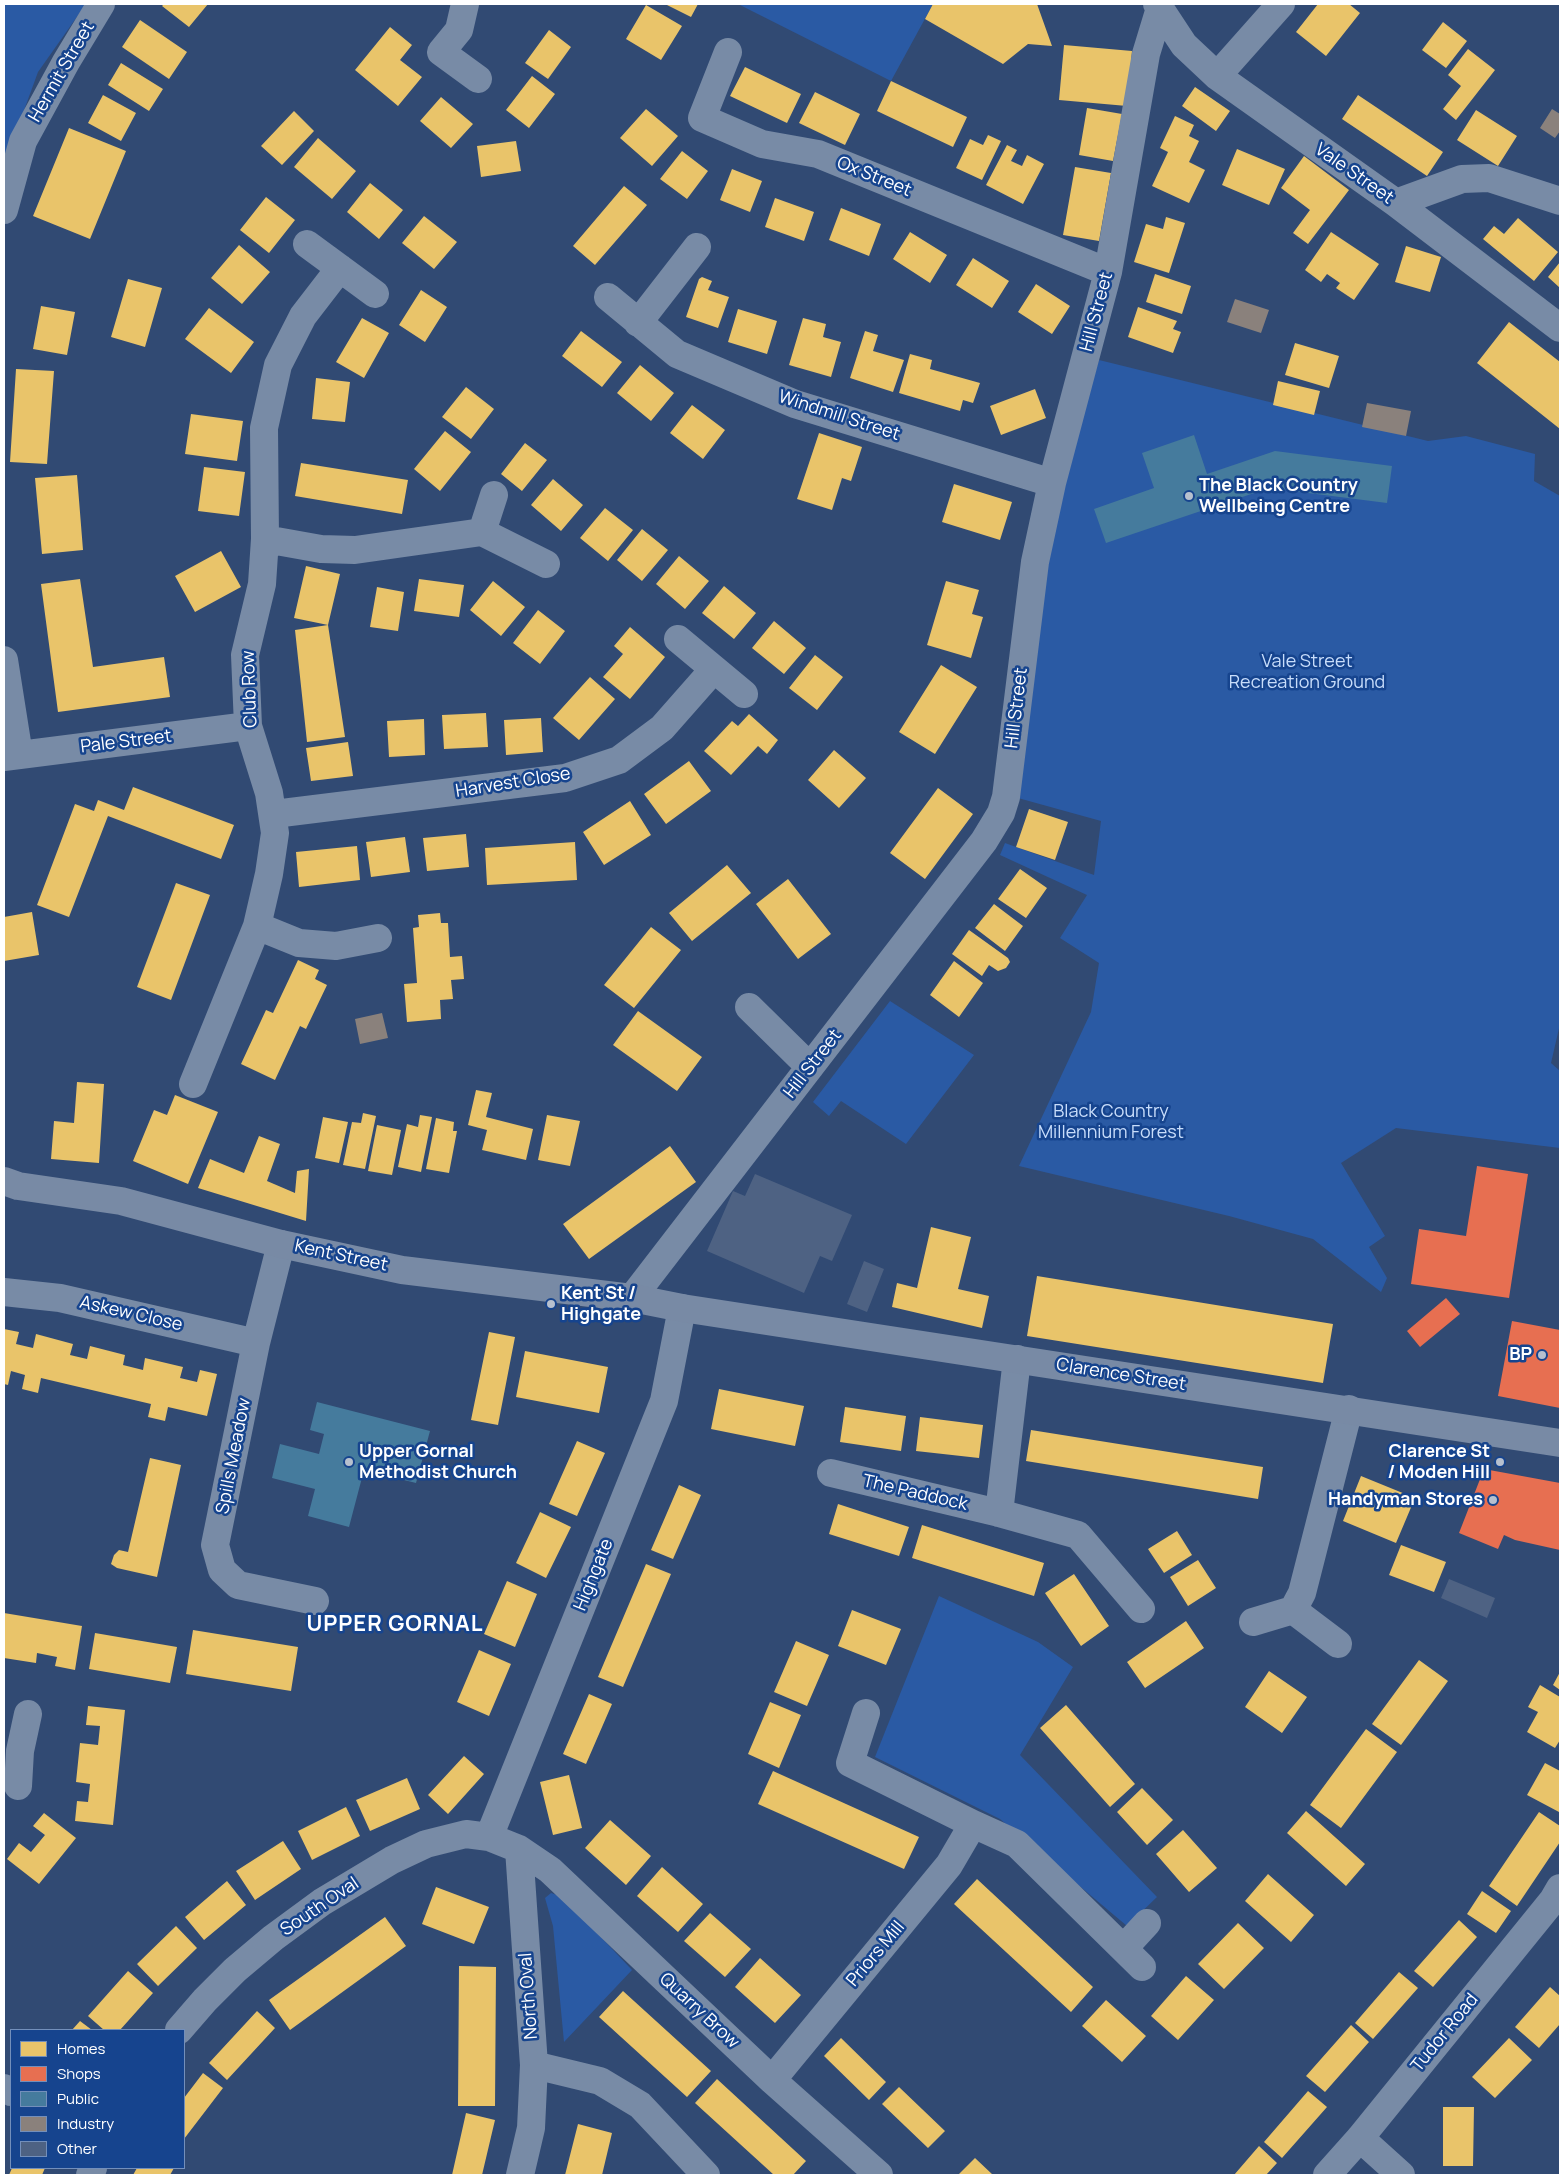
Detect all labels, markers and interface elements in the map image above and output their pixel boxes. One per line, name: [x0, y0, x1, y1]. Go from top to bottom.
street label: Hermit Street: [25, 18, 99, 126]
street label: Vale Street: [1310, 139, 1398, 209]
street label: Ox Street: [834, 152, 914, 202]
street label: Hill Street: [1076, 270, 1118, 354]
street label: Windmill Street: [776, 386, 902, 446]
place label: The Black Country Wellbeing Centre: [1199, 475, 1358, 518]
marker: The Black Country Wellbeing Centre: [1183, 490, 1195, 502]
street label: Club Row: [238, 650, 262, 728]
park label: Vale Street Recreation Ground: [1229, 651, 1385, 694]
street label: Hill Street: [1001, 666, 1033, 750]
street label: Pale Street: [79, 726, 173, 758]
street label: Harvest Close: [454, 763, 572, 803]
street label: Hill Street: [779, 1025, 847, 1103]
park label: Black Country Millennium Forest: [1038, 1101, 1184, 1144]
street label: Kent Street: [292, 1236, 390, 1276]
place label: Kent St / Highgate: [561, 1283, 641, 1326]
street label: Askew Close: [78, 1292, 184, 1336]
marker: Kent St / Highgate: [545, 1298, 557, 1310]
place label: BP: [1509, 1344, 1532, 1366]
marker: BP: [1536, 1349, 1548, 1361]
street label: Clarence Street: [1055, 1354, 1187, 1396]
street label: Spills Meadow: [212, 1396, 256, 1516]
place label: Upper Gornal Methodist Church: [359, 1441, 517, 1484]
place label: Clarence St / Moden Hill: [1387, 1441, 1490, 1484]
marker: Upper Gornal Methodist Church: [343, 1456, 355, 1468]
marker: Clarence St / Moden Hill: [1494, 1456, 1506, 1468]
street label: The Paddock: [861, 1470, 969, 1516]
place label: Handyman Stores: [1328, 1489, 1483, 1511]
marker: Handyman Stores: [1487, 1494, 1499, 1506]
street label: Highgate: [570, 1536, 618, 1614]
district label: UPPER GORNAL: [305, 1612, 485, 1638]
street label: South Oval: [277, 1873, 363, 1941]
street label: Priors Mill: [842, 1917, 910, 1991]
street label: North Oval: [515, 1952, 543, 2040]
street label: Quarry Brow: [655, 1969, 743, 2053]
street label: Tudor Road: [1407, 1989, 1483, 2077]
legend: [10, 2029, 185, 2169]
text: Homes: [57, 2038, 105, 2059]
text: Shops: [57, 2063, 101, 2084]
text: Public: [57, 2088, 99, 2109]
text: Industry: [57, 2113, 114, 2134]
text: Other: [57, 2138, 97, 2159]

